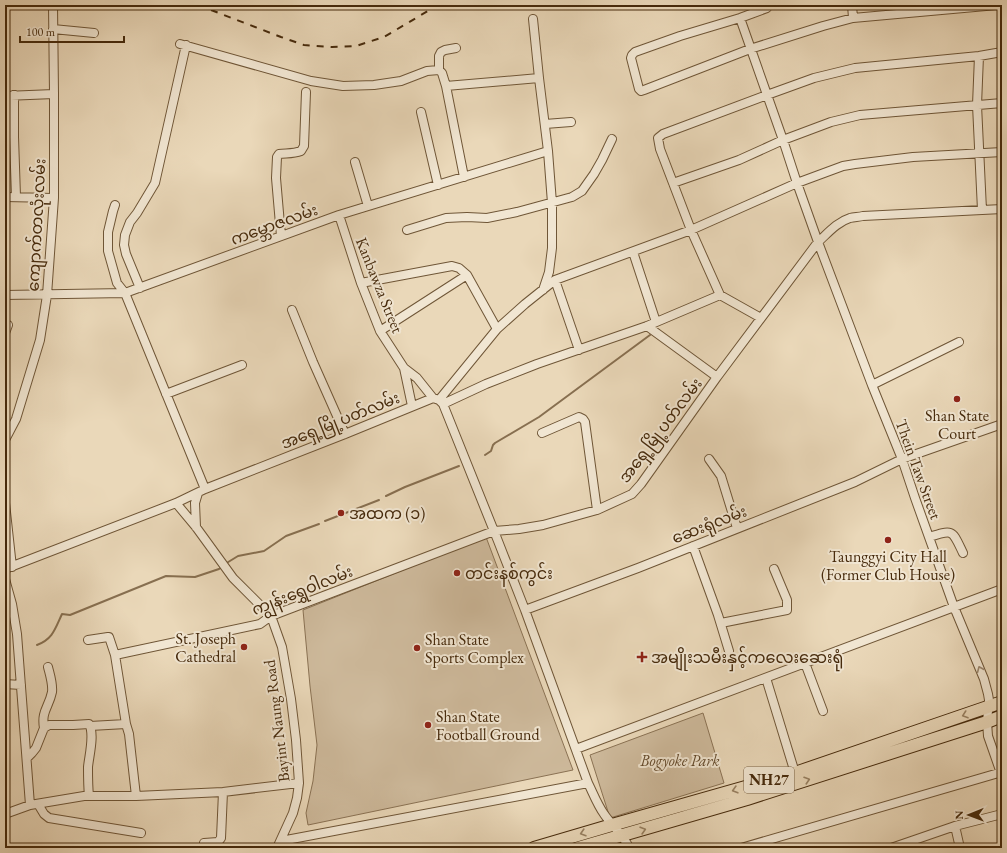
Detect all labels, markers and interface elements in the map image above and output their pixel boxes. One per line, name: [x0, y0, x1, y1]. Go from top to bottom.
scale bar: [20, 18, 124, 44]
text: 100 m: [26, 24, 56, 40]
street label: ကျောက်တလုံးလမ်း: [22, 158, 54, 292]
street label: ကမ္ဘောဇလမ်း: [227, 198, 322, 253]
street label: Kanbawza Street: [351, 234, 408, 336]
street label: အရှေ့မြို့ပတ်လမ်း: [613, 373, 710, 489]
street label: အရှေ့မြို့ပတ်လမ်း: [277, 386, 404, 458]
marker: Shan State Court: [952, 394, 962, 404]
place label: Shan State Court: [925, 405, 989, 444]
street label: Thein Taw Street: [891, 416, 946, 522]
street label: ဆေးရုံလမ်း: [668, 500, 751, 552]
place label: အထက (၁): [349, 503, 425, 524]
marker: အထက (၁): [336, 508, 346, 518]
marker: Taunggyi City Hall (Former Club House): [883, 535, 893, 545]
place label: Taunggyi City Hall (Former Club House): [821, 546, 955, 585]
street label: ကျွန်းရွှေဝါလမ်း: [248, 560, 358, 625]
place label: တင်းနစ်ကွင်း: [465, 562, 553, 587]
marker: တင်းနစ်ကွင်း: [452, 568, 462, 578]
place label: St. Joseph Cathedral: [175, 628, 236, 667]
place label: Shan State Sports Complex: [425, 629, 524, 668]
marker: St. Joseph Cathedral: [239, 642, 249, 652]
marker: Shan State Sports Complex: [412, 643, 422, 653]
place label: အမျိုးသမီးနှင့်ကလေးဆေးရုံ: [651, 646, 843, 672]
marker: အမျိုးသမီးနှင့်ကလေးဆေးရုံ: [636, 651, 648, 663]
street label: Bayint Naung Road: [258, 658, 294, 783]
one-way arrow: [977, 666, 985, 673]
place label: Shan State Football Ground: [436, 706, 541, 745]
one-way arrow: [962, 710, 969, 718]
marker: Shan State Football Ground: [423, 720, 433, 730]
park label: Bogyoke Park: [639, 750, 720, 771]
road number: NH27: [744, 767, 794, 793]
one-way arrow: [804, 776, 811, 785]
one-way arrow: [732, 785, 738, 793]
north arrow: [949, 795, 989, 835]
text: N: [952, 811, 966, 820]
one-way arrow: [639, 826, 646, 835]
one-way arrow: [580, 828, 587, 837]

